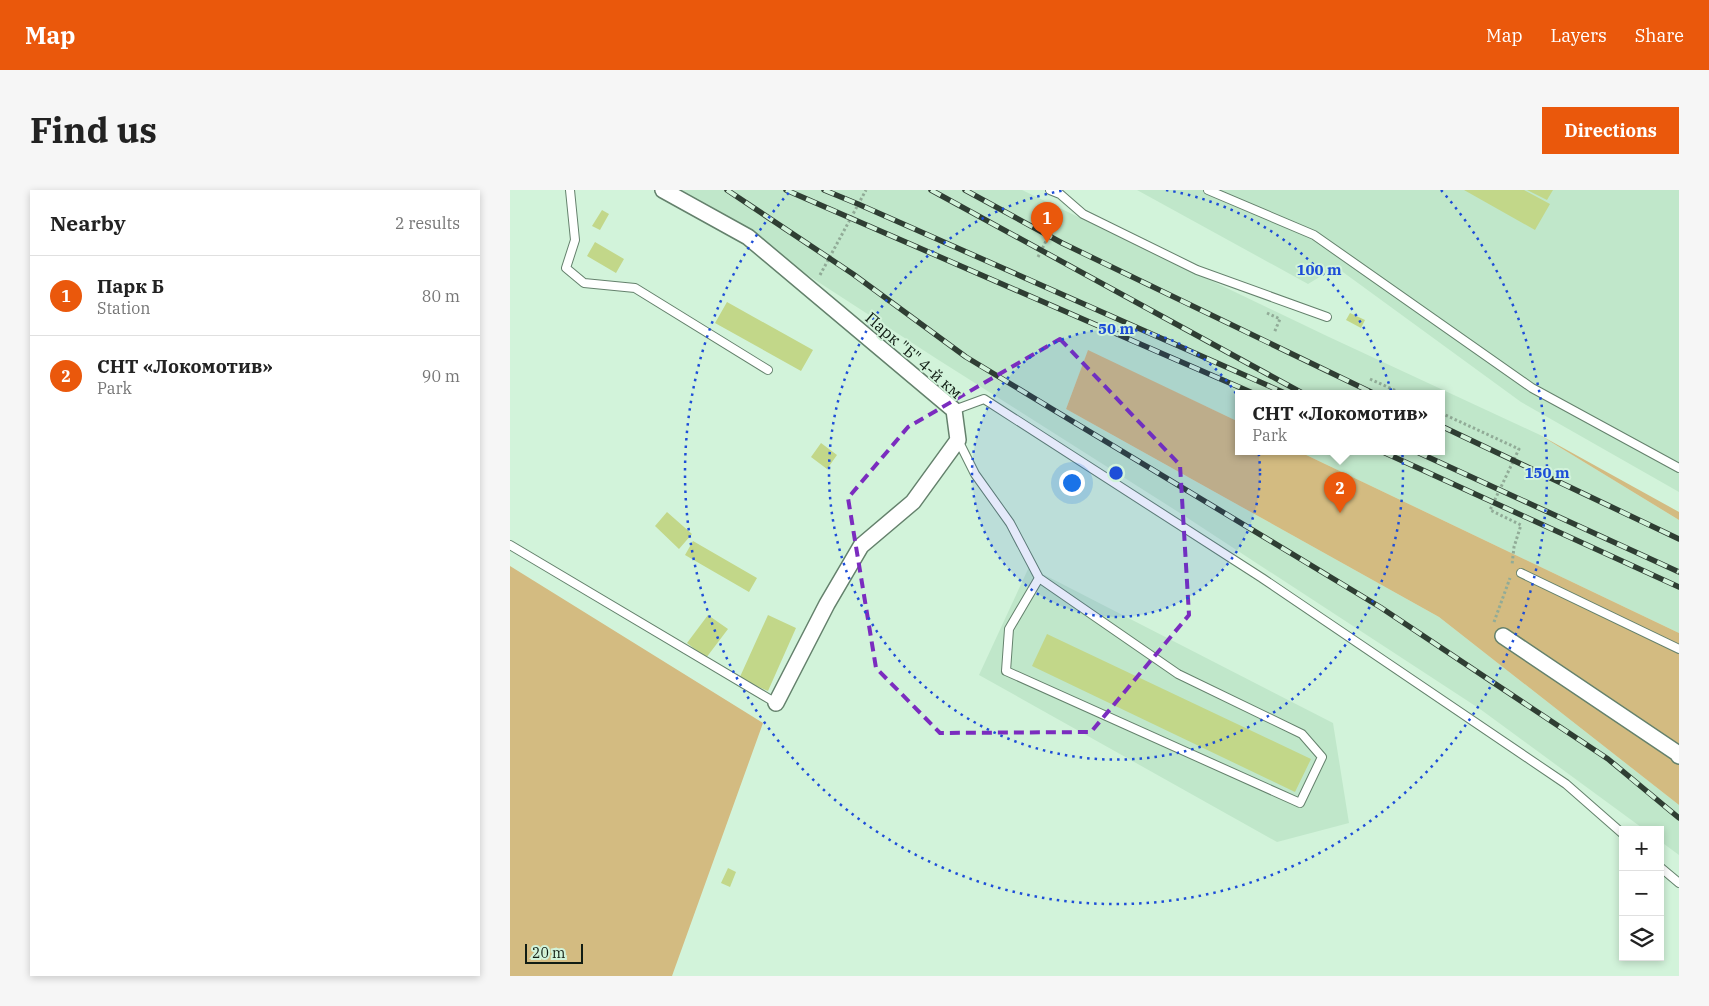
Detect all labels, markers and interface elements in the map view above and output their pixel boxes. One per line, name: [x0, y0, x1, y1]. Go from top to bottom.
text: Map: [25, 19, 75, 51]
text: Map: [1486, 24, 1523, 47]
text: Layers: [1551, 24, 1607, 47]
text: Share: [1635, 24, 1684, 47]
text: Find us: [30, 107, 157, 153]
button: Directions: [1542, 107, 1679, 154]
pin: 1: [1031, 202, 1063, 243]
text: Nearby: [50, 209, 126, 237]
text: 2 results: [395, 213, 460, 233]
text: 100 m: [1296, 260, 1342, 279]
text: Парк Б: [97, 274, 164, 298]
text: 1: [61, 286, 71, 306]
text: 80 m: [422, 286, 460, 306]
text: Station: [97, 298, 151, 318]
street label: Парк "Б" 4-й км: [861, 307, 967, 403]
text: 50 m: [1098, 319, 1134, 338]
text: СНТ «Локомотив»: [97, 354, 273, 378]
text: 2: [61, 366, 71, 386]
text: 90 m: [422, 366, 460, 386]
text: Park: [97, 378, 132, 398]
popup: [1235, 390, 1445, 455]
text: СНТ «Локомотив»: [1252, 401, 1428, 425]
text: Park: [1252, 425, 1287, 445]
text: 150 m: [1524, 463, 1570, 482]
centre of rings: [1107, 464, 1125, 482]
your location: [1059, 470, 1085, 496]
pin: 2: [1324, 472, 1356, 513]
map controls: [1619, 826, 1664, 961]
button: +: [1619, 826, 1664, 871]
button: −: [1619, 871, 1664, 916]
button: layers: [1619, 916, 1664, 961]
scale bar: [525, 941, 582, 964]
text: 20 m: [532, 944, 565, 962]

